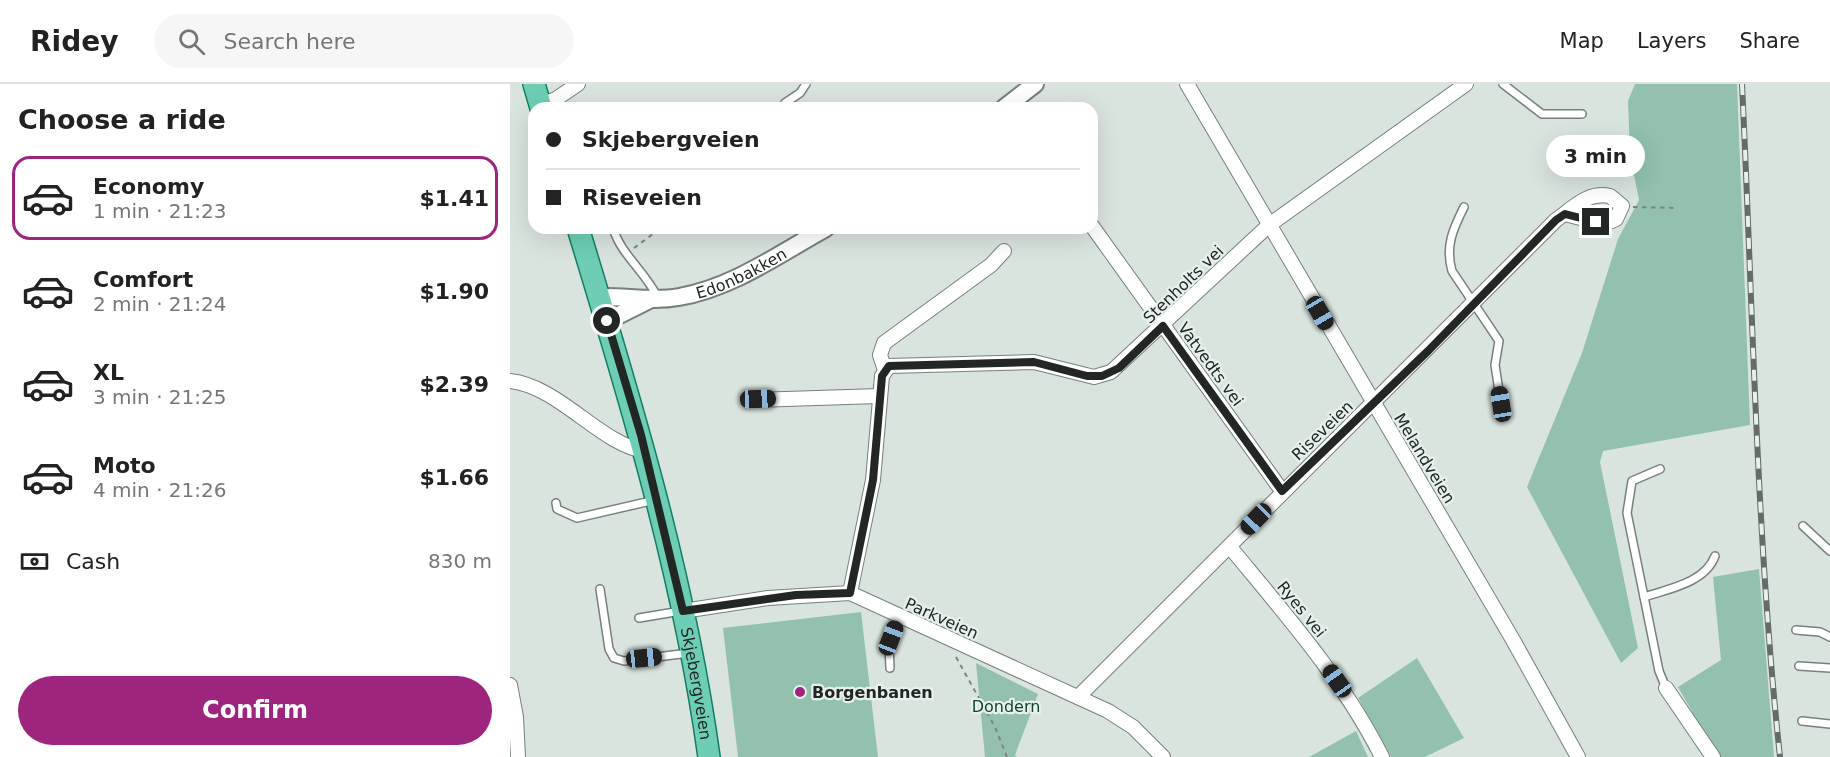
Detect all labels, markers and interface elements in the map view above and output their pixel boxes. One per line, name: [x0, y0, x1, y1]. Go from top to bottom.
search box: [154, 14, 574, 68]
text: Ridey: [30, 25, 118, 58]
icon: search: [175, 25, 208, 58]
text: Search here: [223, 29, 356, 54]
text: Map: [1560, 29, 1604, 53]
text: Layers: [1637, 29, 1706, 53]
text: Share: [1739, 29, 1800, 53]
text: Choose a ride: [18, 104, 226, 135]
text: Skjebergveien: [582, 127, 760, 152]
callout: 3 min: [1546, 135, 1646, 177]
text: 3 min: [1564, 144, 1627, 168]
icon: car: [21, 171, 75, 225]
text: Economy: [93, 174, 204, 199]
text: Riseveien: [582, 185, 702, 210]
text: $1.41: [419, 186, 489, 211]
text: 1 min · 21:23: [93, 199, 227, 223]
route end: [1582, 208, 1609, 235]
street label: Stenholts vei: [1139, 241, 1227, 327]
street label: Edonbakken: [694, 244, 790, 303]
icon: car: [21, 264, 75, 318]
text: Comfort: [93, 267, 193, 292]
text: $1.90: [419, 279, 489, 304]
text: 2 min · 21:24: [93, 292, 227, 316]
car: [1303, 293, 1337, 333]
route start: [593, 307, 620, 334]
street label: Vatvedts vei: [1174, 319, 1247, 410]
icon: car: [21, 357, 75, 411]
text: XL: [93, 360, 124, 385]
text: $2.39: [419, 372, 489, 397]
text: 3 min · 21:25: [93, 385, 227, 409]
car: [1489, 385, 1513, 423]
car: [740, 389, 776, 409]
street label: Riseveien: [1288, 397, 1357, 464]
street label: Melandveien: [1390, 410, 1459, 507]
icon: car: [21, 450, 75, 504]
text: Moto: [93, 453, 156, 478]
text: $1.66: [419, 465, 489, 490]
text: 4 min · 21:26: [93, 478, 227, 502]
car: [1237, 500, 1275, 538]
icon: cash: [18, 545, 51, 578]
text: Cash: [66, 549, 120, 574]
text: 830 m: [428, 549, 492, 573]
street label: Ryes vei: [1273, 577, 1330, 641]
street label: Parkveien: [902, 594, 981, 643]
car: [876, 618, 906, 658]
street label: Skjebergveien: [677, 626, 715, 741]
car: [625, 647, 663, 669]
car: [1319, 661, 1355, 701]
button: Confirm: [18, 676, 492, 745]
place label: Borgenbanen: [812, 683, 933, 702]
marker: Borgenbanen: [793, 685, 807, 699]
park label: Dondern: [972, 697, 1040, 716]

